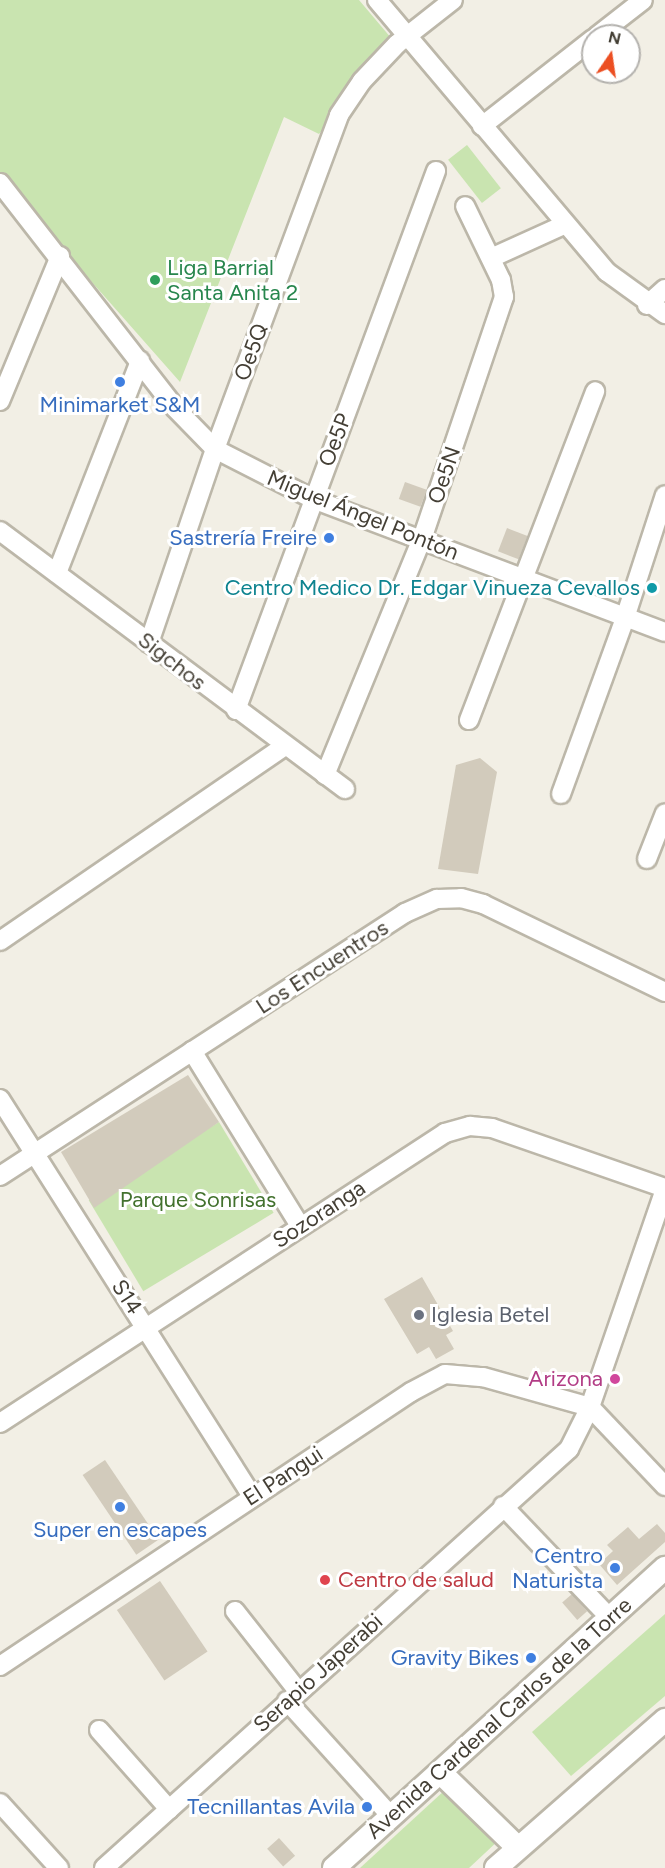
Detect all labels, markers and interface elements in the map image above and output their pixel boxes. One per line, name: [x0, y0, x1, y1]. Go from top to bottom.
north arrow: [581, 24, 641, 84]
text: N: [607, 27, 623, 49]
place label: Liga Barrial Santa Anita 2: [167, 254, 298, 306]
marker: Liga Barrial Santa Anita 2: [148, 273, 162, 287]
street label: Oe5Q: [229, 320, 273, 384]
marker: Minimarket S&M: [113, 375, 127, 389]
place label: Minimarket S&M: [40, 392, 200, 418]
street label: Oe5P: [313, 410, 357, 470]
street label: Oe5N: [422, 443, 466, 507]
street label: Miguel Ángel Pontón: [263, 464, 463, 566]
place label: Sastrería Freire: [169, 525, 317, 551]
marker: Sastrería Freire: [322, 531, 336, 545]
place label: Centro Medico Dr. Edgar Vinueza Cevallos: [225, 575, 640, 601]
marker: Centro Medico Dr. Edgar Vinueza Cevallos: [645, 581, 659, 595]
street label: Sigchos: [133, 626, 211, 696]
street label: Los Encuentros: [251, 914, 393, 1020]
street label: Sozoranga: [268, 1174, 370, 1254]
park label: Parque Sonrisas: [120, 1187, 276, 1213]
street label: S14: [106, 1275, 148, 1319]
place label: Iglesia Betel: [431, 1302, 549, 1328]
marker: Iglesia Betel: [412, 1308, 426, 1322]
place label: Arizona: [529, 1366, 603, 1392]
marker: Arizona: [608, 1372, 622, 1386]
street label: El Pangui: [238, 1441, 328, 1511]
marker: Super en escapes: [113, 1500, 127, 1514]
place label: Super en escapes: [33, 1517, 207, 1543]
place label: Centro Naturista: [512, 1542, 603, 1594]
marker: Centro Naturista: [608, 1561, 622, 1575]
place label: Centro de salud: [338, 1567, 494, 1593]
marker: Centro de salud: [316, 1571, 334, 1589]
street label: Avenida Cardenal Carlos de la Torre: [361, 1592, 637, 1844]
street label: Serapio Japerabi: [248, 1608, 388, 1738]
place label: Gravity Bikes: [391, 1645, 519, 1671]
marker: Gravity Bikes: [524, 1651, 538, 1665]
place label: Tecnillantas Avila: [187, 1794, 355, 1820]
marker: Tecnillantas Avila: [360, 1800, 374, 1814]

